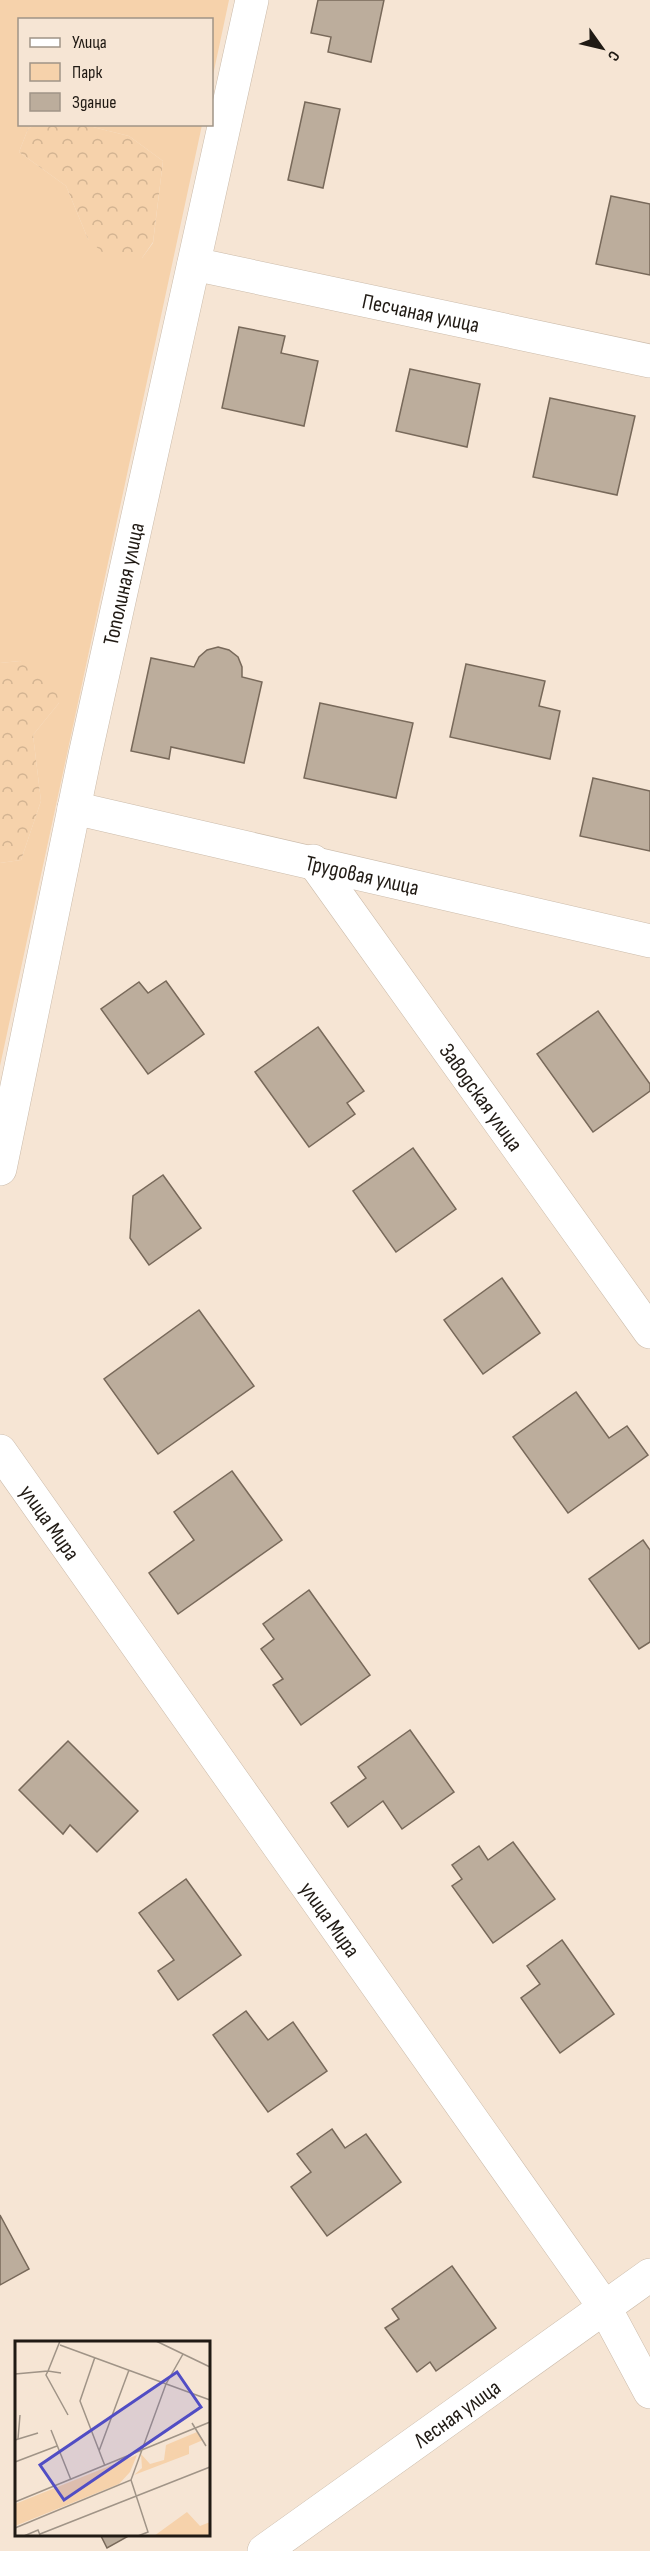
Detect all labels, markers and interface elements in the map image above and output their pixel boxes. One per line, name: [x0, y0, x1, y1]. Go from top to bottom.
legend: [18, 18, 213, 126]
north arrow: [572, 18, 632, 78]
text: Улица: [72, 32, 107, 53]
text: С: [603, 47, 623, 64]
text: Парк: [72, 62, 103, 83]
text: Здание: [72, 92, 117, 113]
street label: Песчаная улица: [360, 288, 482, 339]
street label: Тополиная улица: [98, 520, 151, 648]
street label: Трудовая улица: [303, 850, 421, 902]
street label: Заводская улица: [433, 1039, 528, 1157]
street label: улица Мира: [13, 1480, 85, 1566]
street label: улица Мира: [293, 1877, 365, 1963]
inset map: [15, 2341, 210, 2536]
street label: Лесная улица: [408, 2374, 506, 2455]

